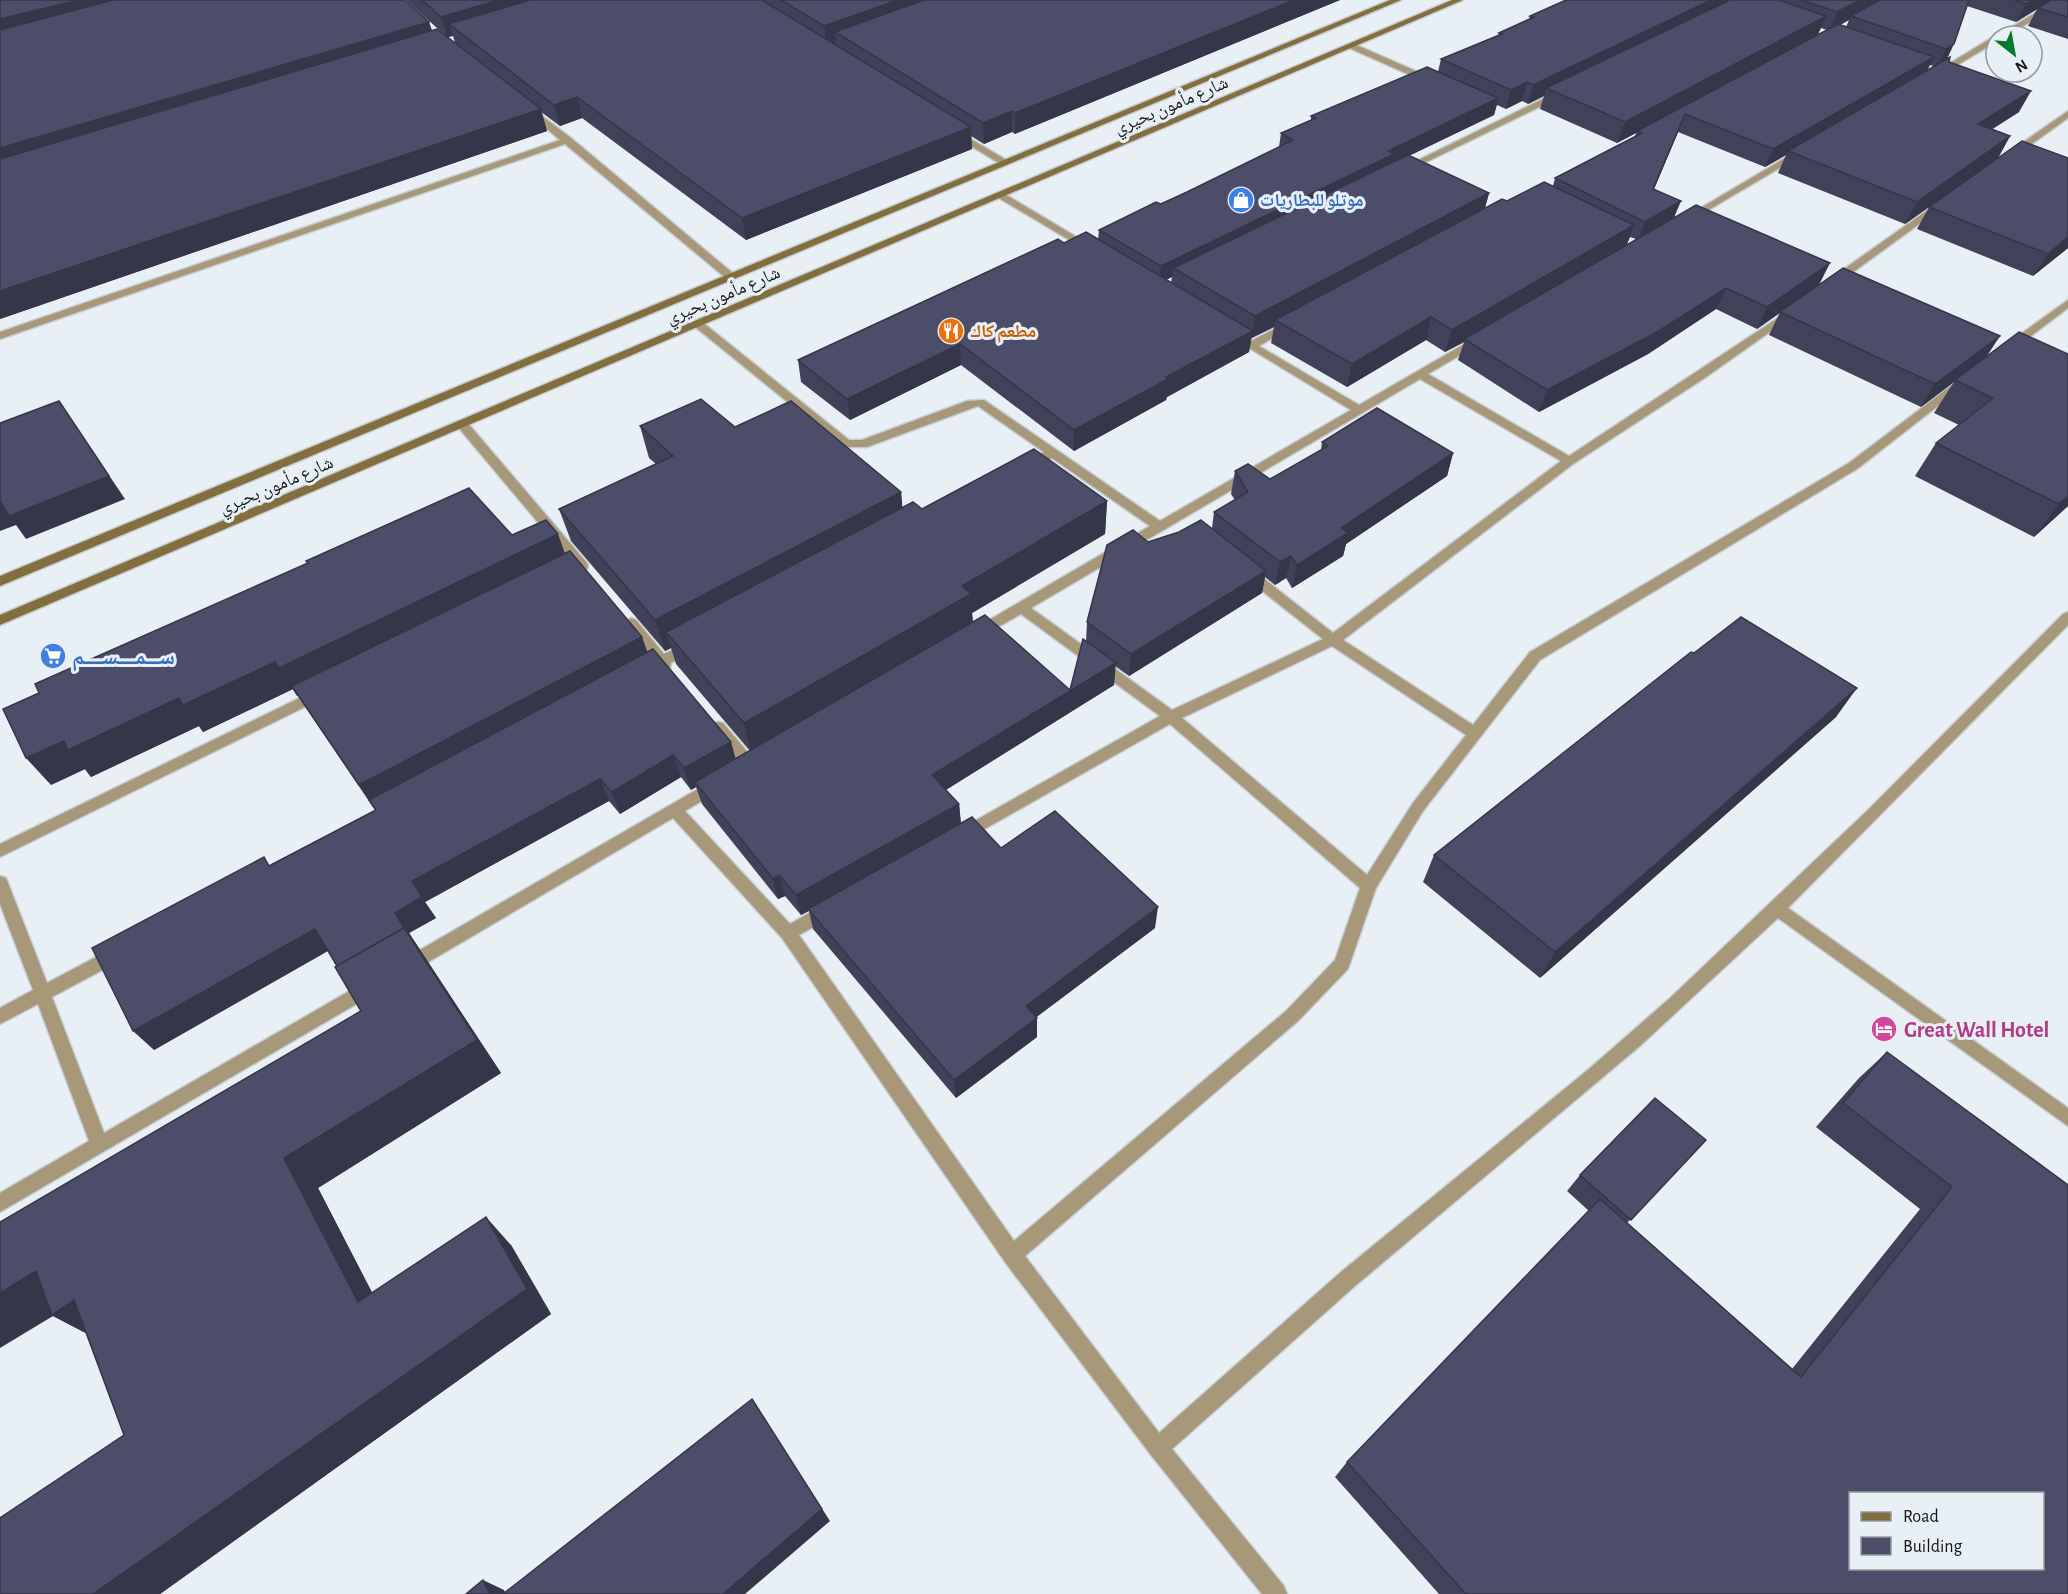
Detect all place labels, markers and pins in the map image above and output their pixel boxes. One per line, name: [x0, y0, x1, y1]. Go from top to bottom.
shop icon: موتلو للبطاريات: [1226, 185, 1256, 215]
place label: موتلو للبطاريات: [1260, 192, 1364, 211]
restaurant icon: مطعم كاك: [936, 316, 966, 346]
place label: مطعم كاك: [970, 323, 1036, 343]
supermarket icon: ســـمــــســــم: [38, 641, 68, 671]
place label: ســـمــــســــم: [72, 646, 175, 671]
hotel icon: Great Wall Hotel: [1869, 1014, 1899, 1044]
place label: Great Wall Hotel: [1904, 1019, 2049, 1041]

